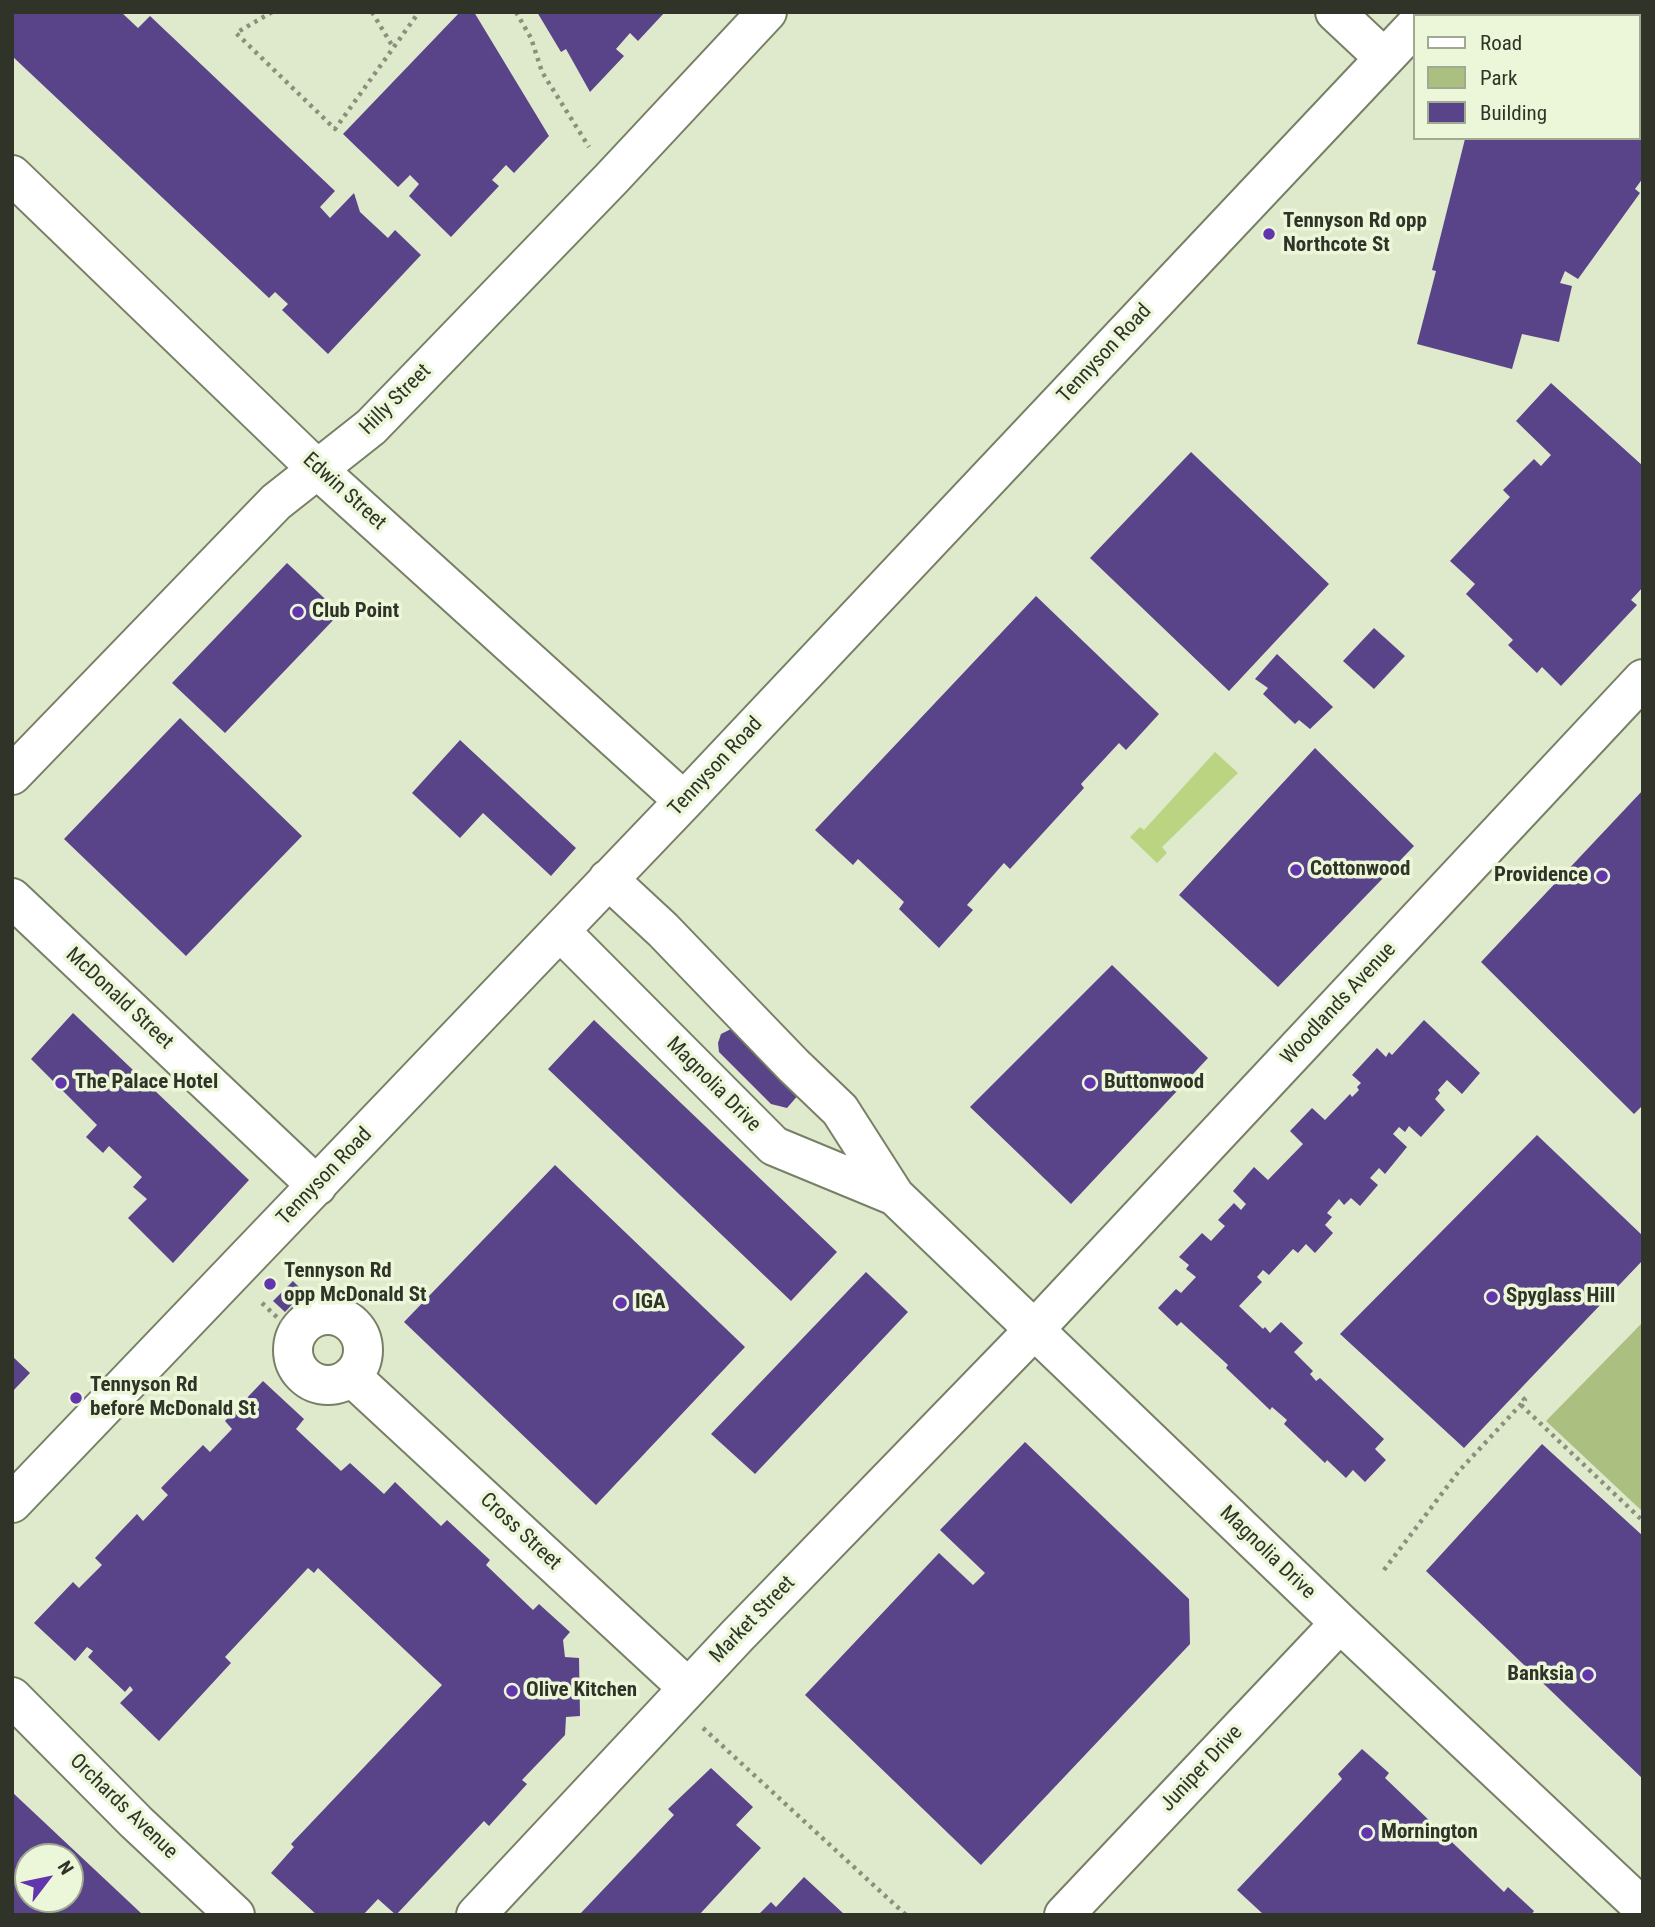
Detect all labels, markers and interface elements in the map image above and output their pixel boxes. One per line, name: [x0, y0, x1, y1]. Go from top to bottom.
legend: [1414, 14, 1641, 140]
text: Road: [1480, 31, 1522, 55]
text: Park: [1480, 66, 1517, 90]
text: Building: [1480, 101, 1547, 125]
place label: Tennyson Rd opp Northcote St: [1283, 209, 1427, 259]
marker: Tennyson Rd opp Northcote St: [1261, 226, 1277, 242]
street label: Tennyson Road: [1053, 299, 1157, 409]
street label: Hilly Street: [355, 359, 437, 441]
street label: Edwin Street: [297, 448, 391, 536]
place label: Club Point: [312, 599, 399, 625]
marker: Club Point: [290, 604, 306, 620]
street label: Tennyson Road: [664, 712, 768, 822]
place label: Cottonwood: [1310, 857, 1410, 883]
marker: Cottonwood: [1288, 862, 1304, 878]
place label: Providence: [1494, 863, 1588, 889]
marker: Providence: [1594, 868, 1610, 884]
street label: Woodlands Avenue: [1276, 938, 1402, 1070]
street label: McDonald Street: [60, 943, 178, 1055]
street label: Magnolia Drive: [660, 1032, 766, 1138]
place label: The Palace Hotel: [75, 1070, 218, 1096]
place label: Buttonwood: [1104, 1070, 1204, 1096]
marker: The Palace Hotel: [53, 1075, 69, 1091]
marker: Buttonwood: [1082, 1075, 1098, 1091]
street label: Tennyson Road: [272, 1123, 378, 1231]
place label: Tennyson Rd opp McDonald St: [284, 1259, 427, 1309]
marker: Tennyson Rd opp McDonald St: [262, 1276, 278, 1292]
place label: Spyglass Hill: [1506, 1284, 1615, 1310]
marker: Spyglass Hill: [1484, 1289, 1500, 1305]
place label: IGA: [635, 1290, 666, 1316]
marker: IGA: [613, 1295, 629, 1311]
place label: Tennyson Rd before McDonald St: [90, 1373, 256, 1423]
marker: Tennyson Rd before McDonald St: [68, 1390, 84, 1406]
street label: Cross Street: [474, 1488, 566, 1576]
street label: Magnolia Drive: [1214, 1501, 1320, 1605]
street label: Market Street: [705, 1571, 801, 1669]
place label: Banksia: [1507, 1662, 1574, 1688]
marker: Banksia: [1580, 1667, 1596, 1683]
place label: Olive Kitchen: [526, 1678, 637, 1704]
marker: Olive Kitchen: [504, 1683, 520, 1699]
street label: Juniper Drive: [1156, 1721, 1248, 1817]
street label: Orchards Avenue: [64, 1749, 182, 1865]
place label: Mornington: [1381, 1820, 1478, 1846]
marker: Mornington: [1359, 1825, 1375, 1841]
north arrow: [14, 1843, 84, 1913]
text: N: [53, 1857, 78, 1879]

